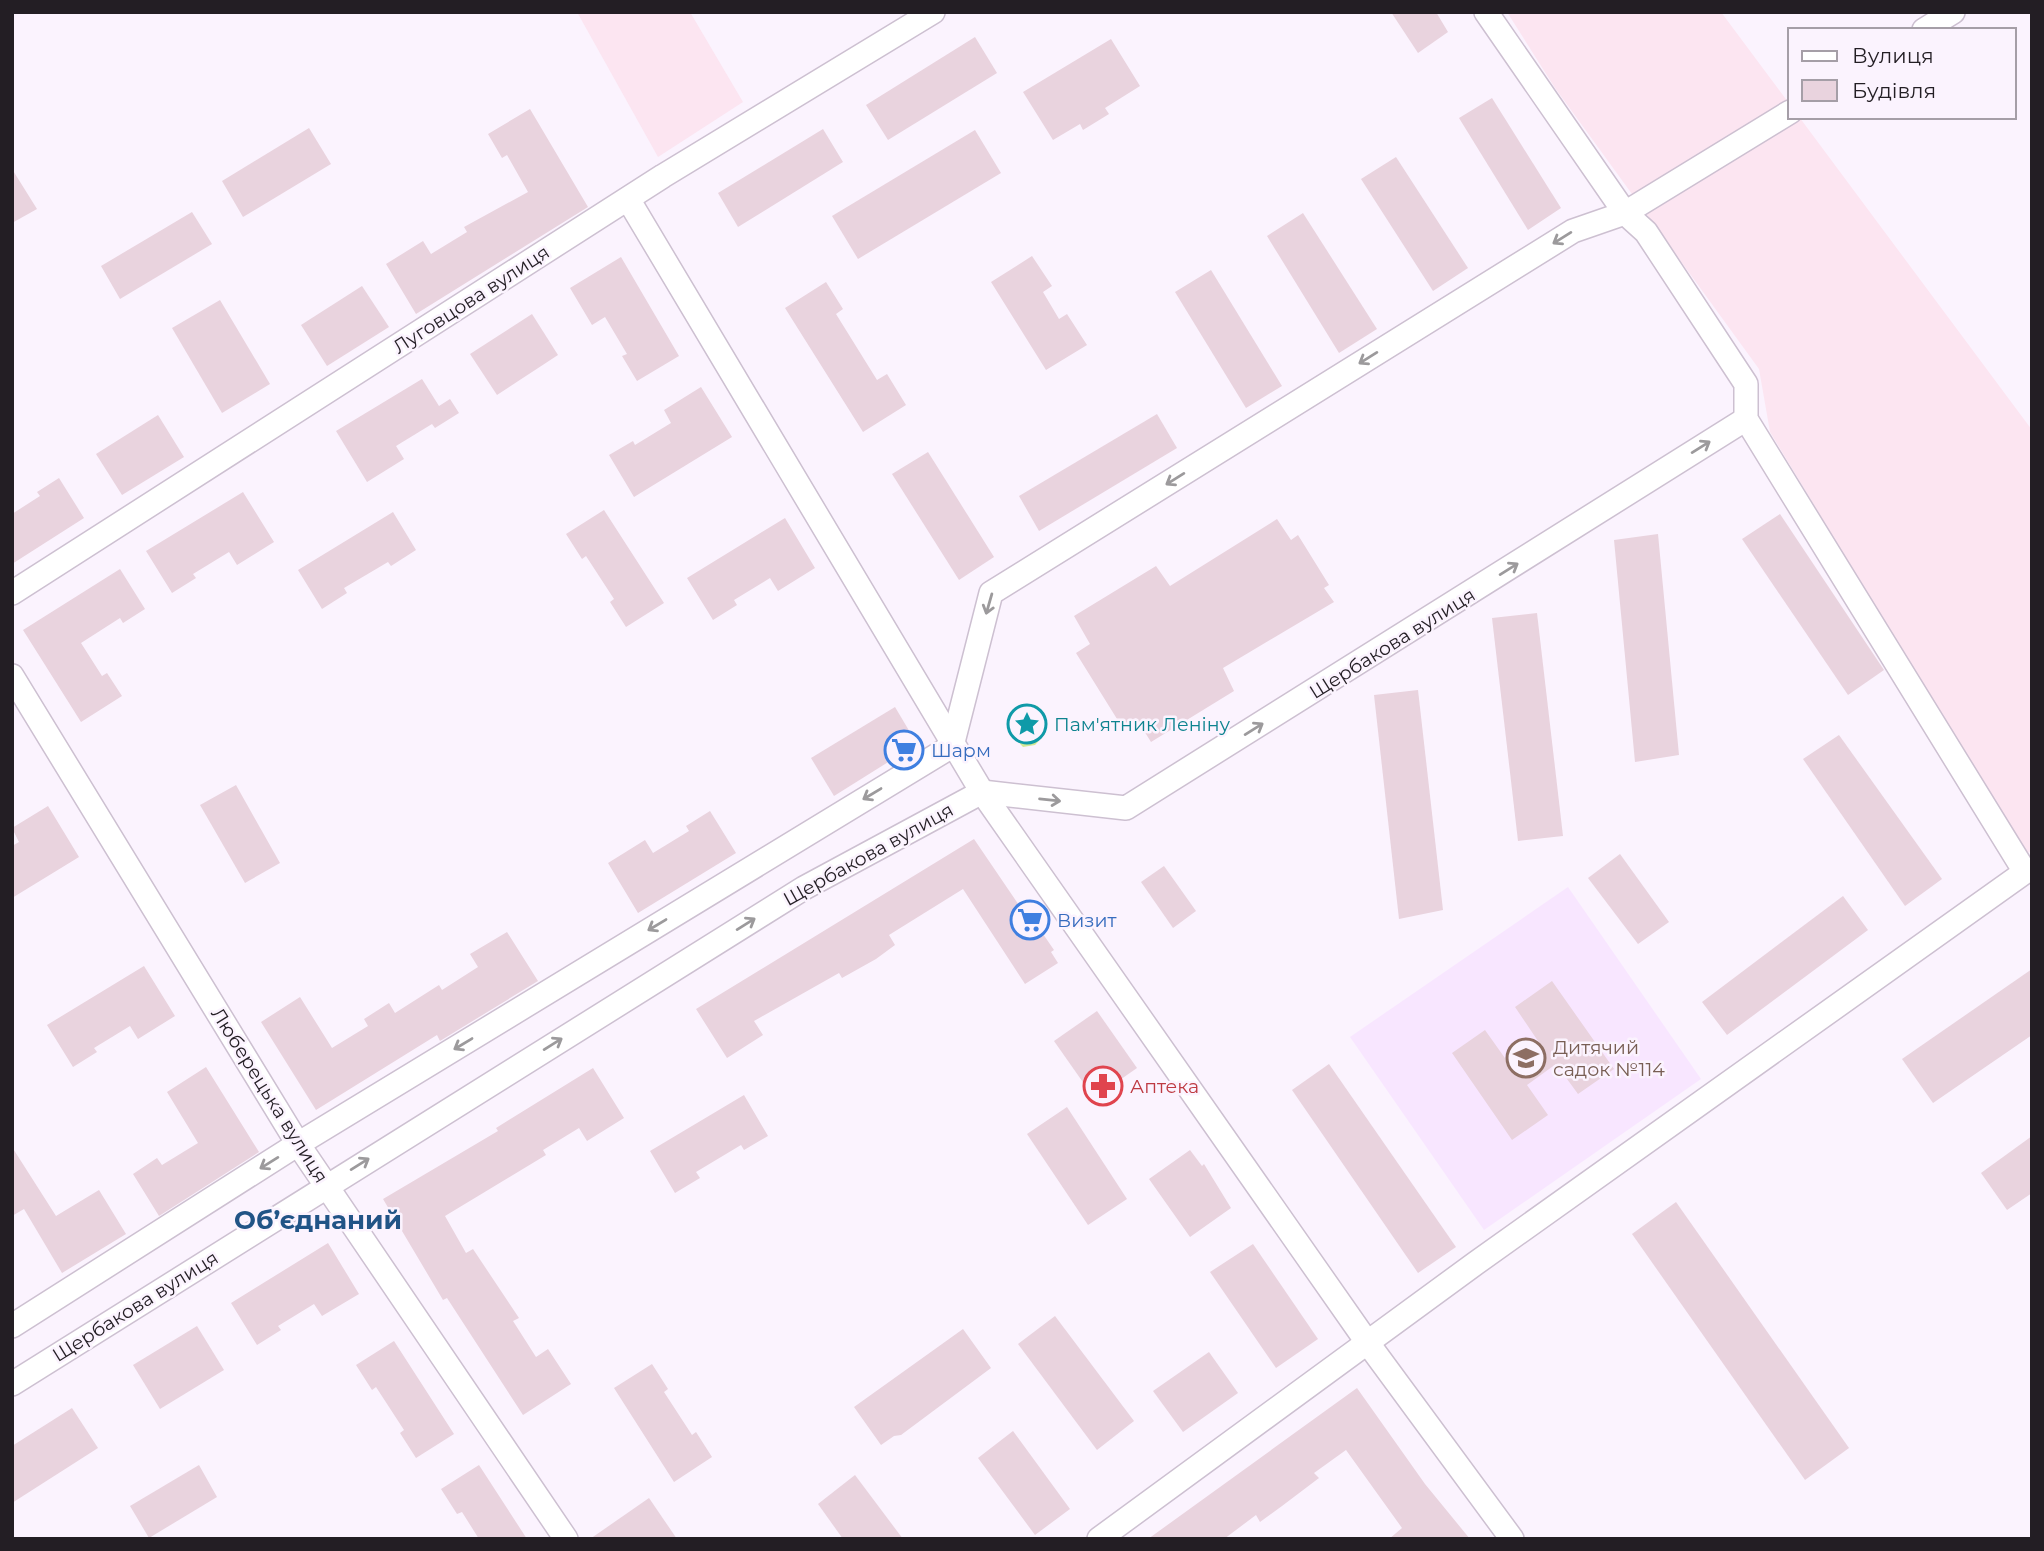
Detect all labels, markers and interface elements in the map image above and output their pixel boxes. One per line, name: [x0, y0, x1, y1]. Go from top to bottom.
legend: [1788, 28, 2016, 119]
text: Вулиця: [1852, 43, 1934, 68]
text: Будівля: [1852, 78, 1936, 103]
one-way arrow: [1552, 232, 1572, 246]
street label: Луговцова вулиця: [389, 240, 554, 359]
one-way arrow: [1359, 352, 1379, 366]
one-way arrow: [1691, 440, 1711, 454]
one-way arrow: [1166, 472, 1186, 486]
one-way arrow: [1499, 562, 1519, 576]
street label: Щербакова вулиця: [1305, 583, 1479, 704]
one-way arrow: [982, 592, 995, 615]
place icon: Пам'ятник Леніну: [1006, 703, 1048, 745]
place label: Пам'ятник Леніну: [1054, 713, 1231, 736]
one-way arrow: [1244, 721, 1263, 736]
supermarket icon: Шарм: [883, 729, 925, 771]
place label: Шарм: [931, 739, 991, 762]
one-way arrow: [863, 787, 883, 801]
one-way arrow: [1038, 793, 1061, 806]
street label: Щербакова вулиця: [779, 798, 957, 911]
supermarket icon: Визит: [1009, 899, 1051, 941]
place label: Визит: [1057, 909, 1117, 932]
one-way arrow: [736, 917, 756, 931]
one-way arrow: [648, 919, 668, 933]
street label: Люберецька вулиця: [206, 1003, 333, 1187]
place label: Дитячий садок №114: [1553, 1036, 1665, 1081]
one-way arrow: [454, 1037, 474, 1051]
one-way arrow: [542, 1037, 562, 1051]
school or university icon: Дитячий садок №114: [1505, 1037, 1547, 1079]
pharmacy icon: Аптека: [1082, 1065, 1124, 1107]
place label: Аптека: [1130, 1075, 1199, 1098]
one-way arrow: [260, 1155, 279, 1170]
one-way arrow: [349, 1157, 369, 1171]
district label: Об’єднаний: [234, 1204, 402, 1236]
street label: Щербакова вулиця: [48, 1246, 222, 1367]

